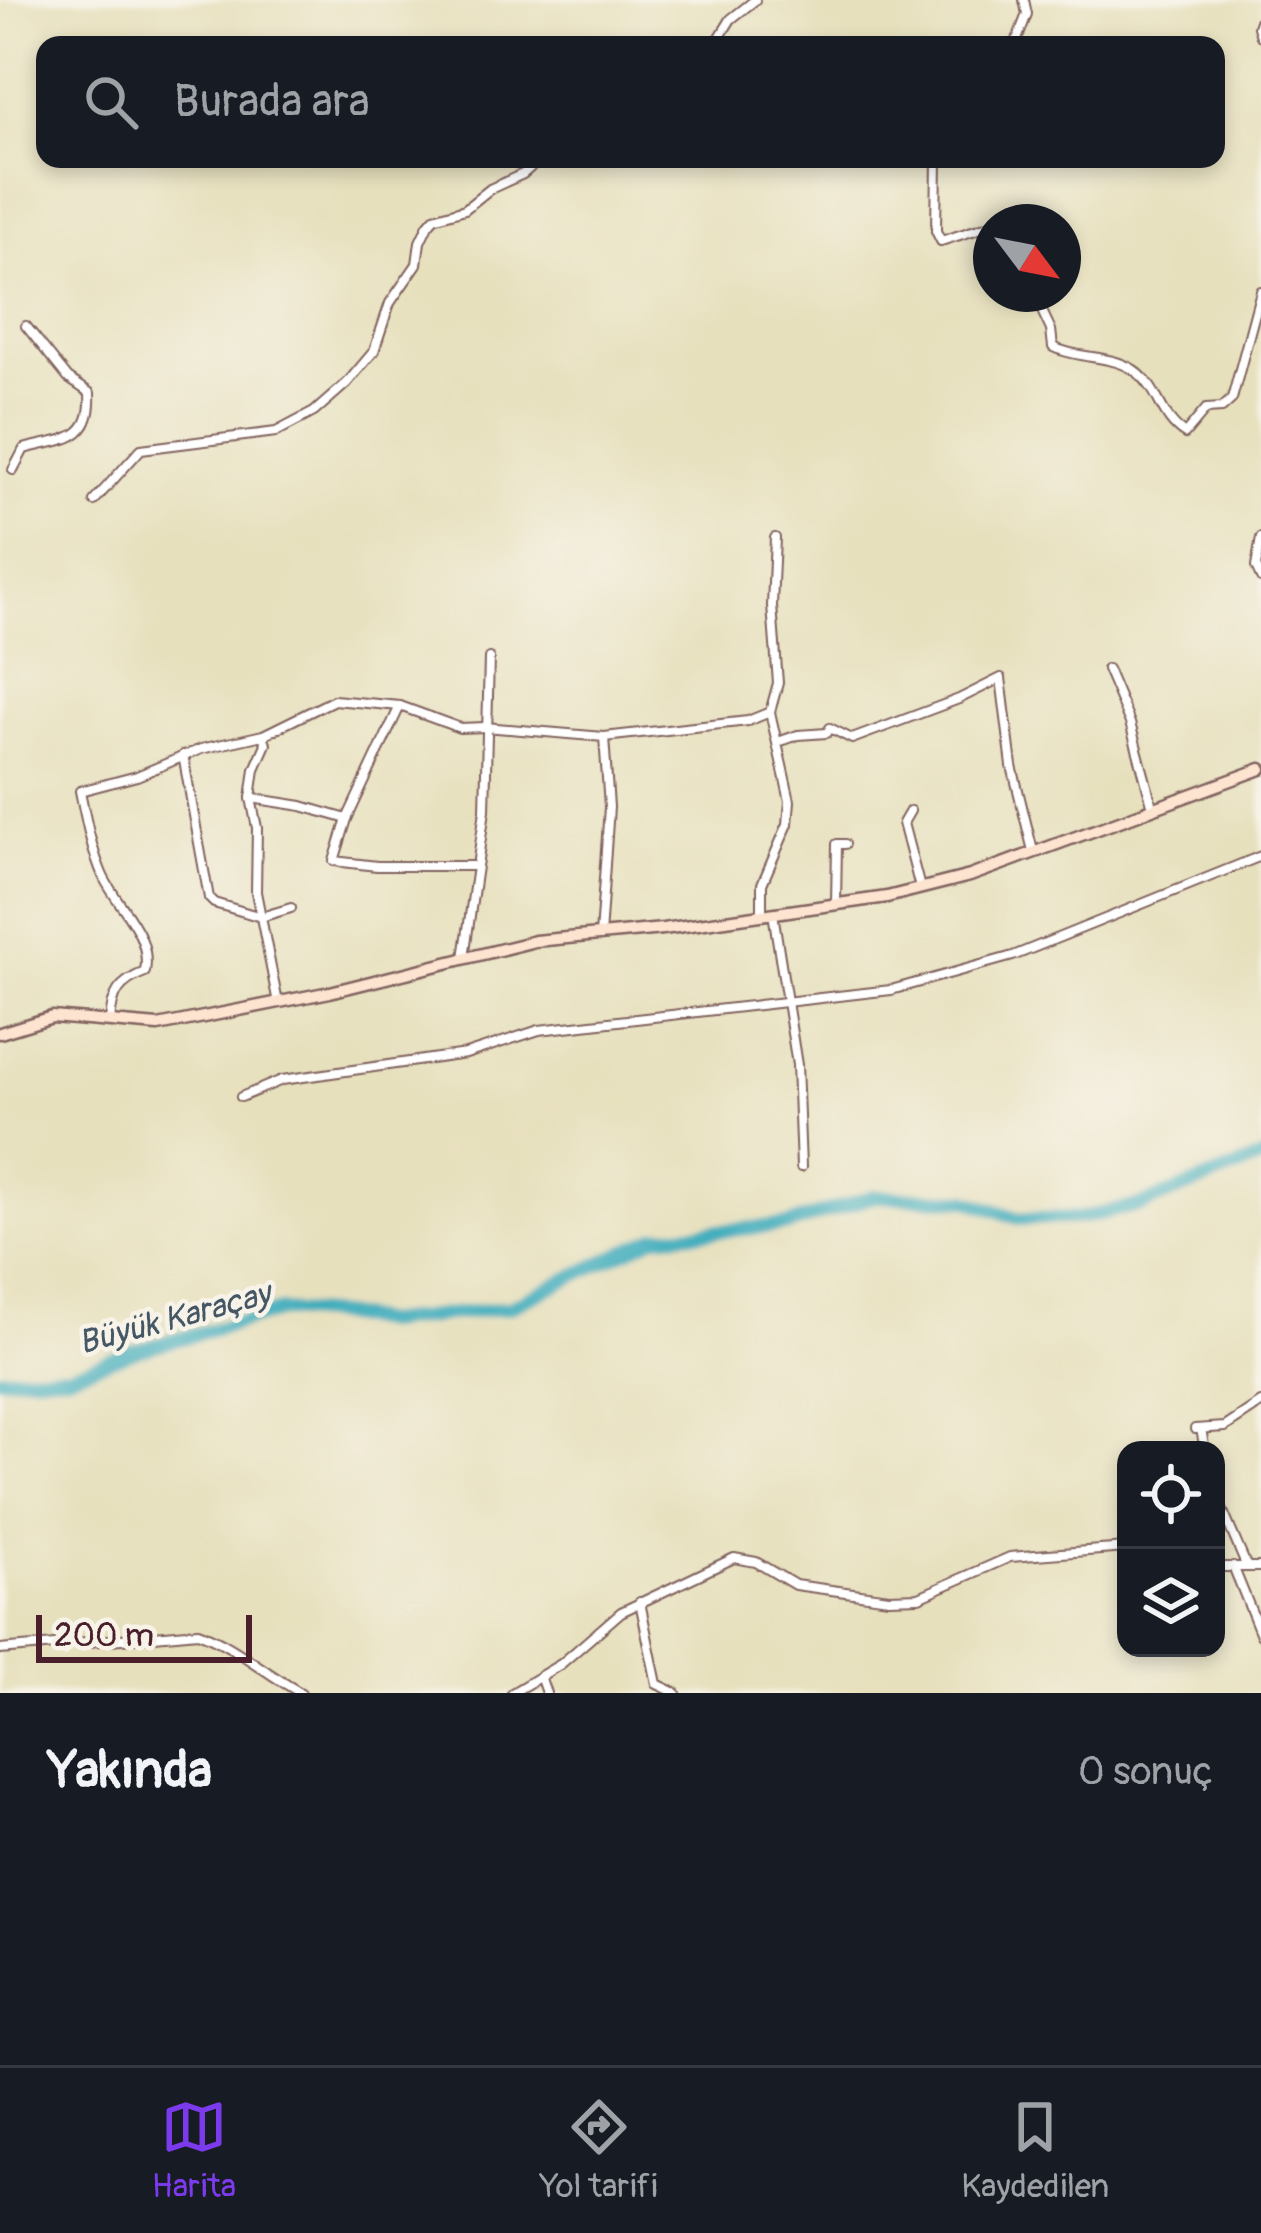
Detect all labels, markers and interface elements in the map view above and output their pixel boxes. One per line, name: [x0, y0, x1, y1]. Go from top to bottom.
search box: [36, 36, 1225, 168]
icon: search: [78, 69, 144, 135]
text: Burada ara: [174, 74, 370, 130]
north arrow: [973, 204, 1081, 312]
water label: Büyük Karaçay: [74, 1272, 279, 1364]
map controls: [1117, 1441, 1225, 1657]
button: locate: [1117, 1441, 1225, 1549]
button: layers: [1117, 1549, 1225, 1657]
scale bar: [36, 1609, 252, 1662]
text: 200 m: [54, 1615, 154, 1656]
text: Yakında: [48, 1739, 212, 1803]
text: 0 sonuç: [1078, 1747, 1213, 1796]
tab: Harita: [152, 2094, 236, 2207]
tab: Yol tarifi: [540, 2094, 658, 2207]
tab: Kaydedilen: [961, 2094, 1109, 2207]

